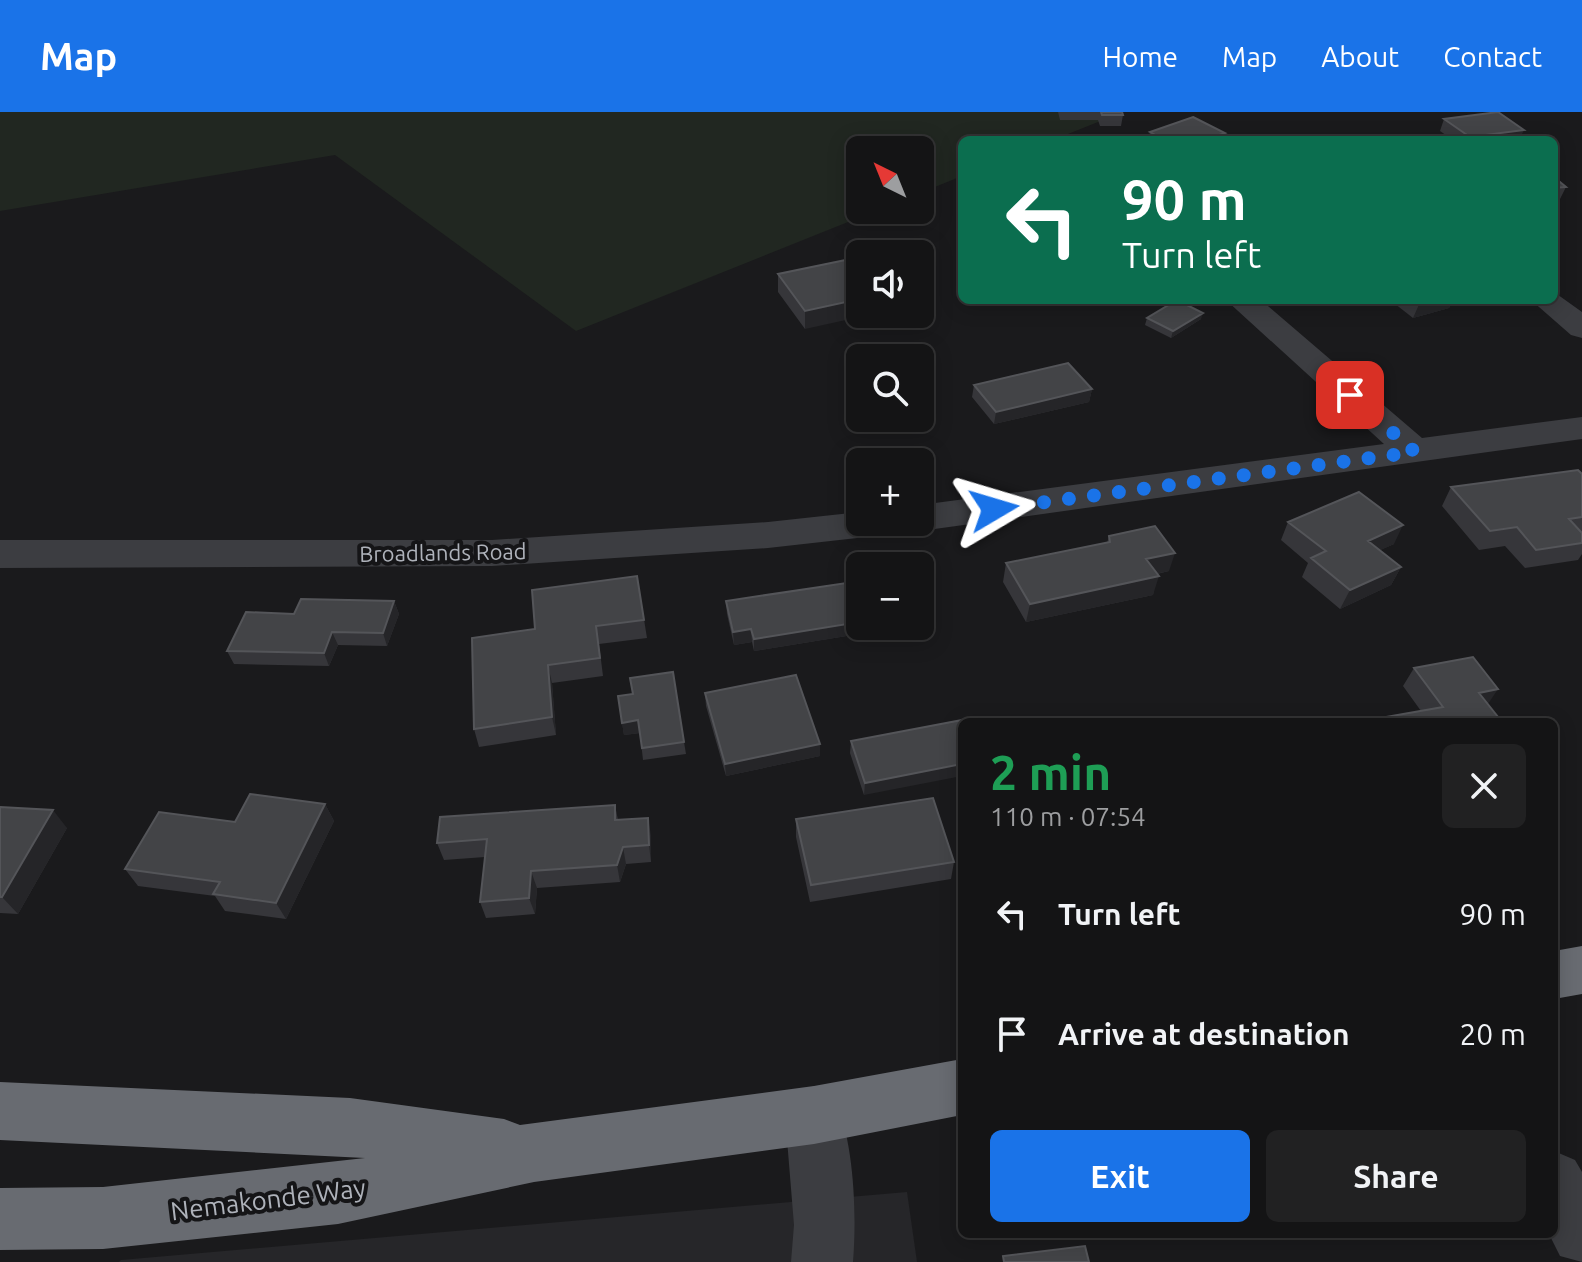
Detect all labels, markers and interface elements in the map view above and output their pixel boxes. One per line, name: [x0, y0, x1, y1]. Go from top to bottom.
text: Map: [40, 35, 117, 77]
text: Home: [1103, 41, 1178, 72]
text: Map: [1222, 41, 1277, 72]
text: About: [1321, 41, 1399, 72]
text: Contact: [1443, 41, 1542, 72]
north arrow: [846, 136, 934, 224]
map controls: [846, 136, 934, 640]
icon: left: [990, 168, 1094, 272]
text: 90 m: [1122, 168, 1247, 231]
text: Turn left: [1122, 234, 1261, 275]
button: sound: [846, 240, 934, 328]
button: search: [846, 344, 934, 432]
pin: [1316, 361, 1384, 429]
icon: arrive: [1328, 373, 1372, 417]
button: +: [846, 448, 934, 536]
position arrow: [952, 467, 1036, 551]
street label: Broadlands Road: [359, 538, 527, 566]
button: −: [846, 552, 934, 640]
button: close: [1442, 744, 1526, 828]
text: 2 min: [990, 745, 1111, 799]
text: 110 m · 07:54: [990, 802, 1146, 831]
icon: left: [990, 892, 1034, 936]
text: Turn left: [1058, 897, 1180, 931]
text: 90 m: [1459, 897, 1526, 931]
icon: arrive: [990, 1012, 1034, 1056]
text: Arrive at destination: [1058, 1017, 1350, 1051]
text: 20 m: [1459, 1017, 1526, 1051]
button: Exit: [990, 1130, 1250, 1222]
button: Share: [1266, 1130, 1526, 1222]
street label: Nemakonde Way: [169, 1173, 367, 1225]

